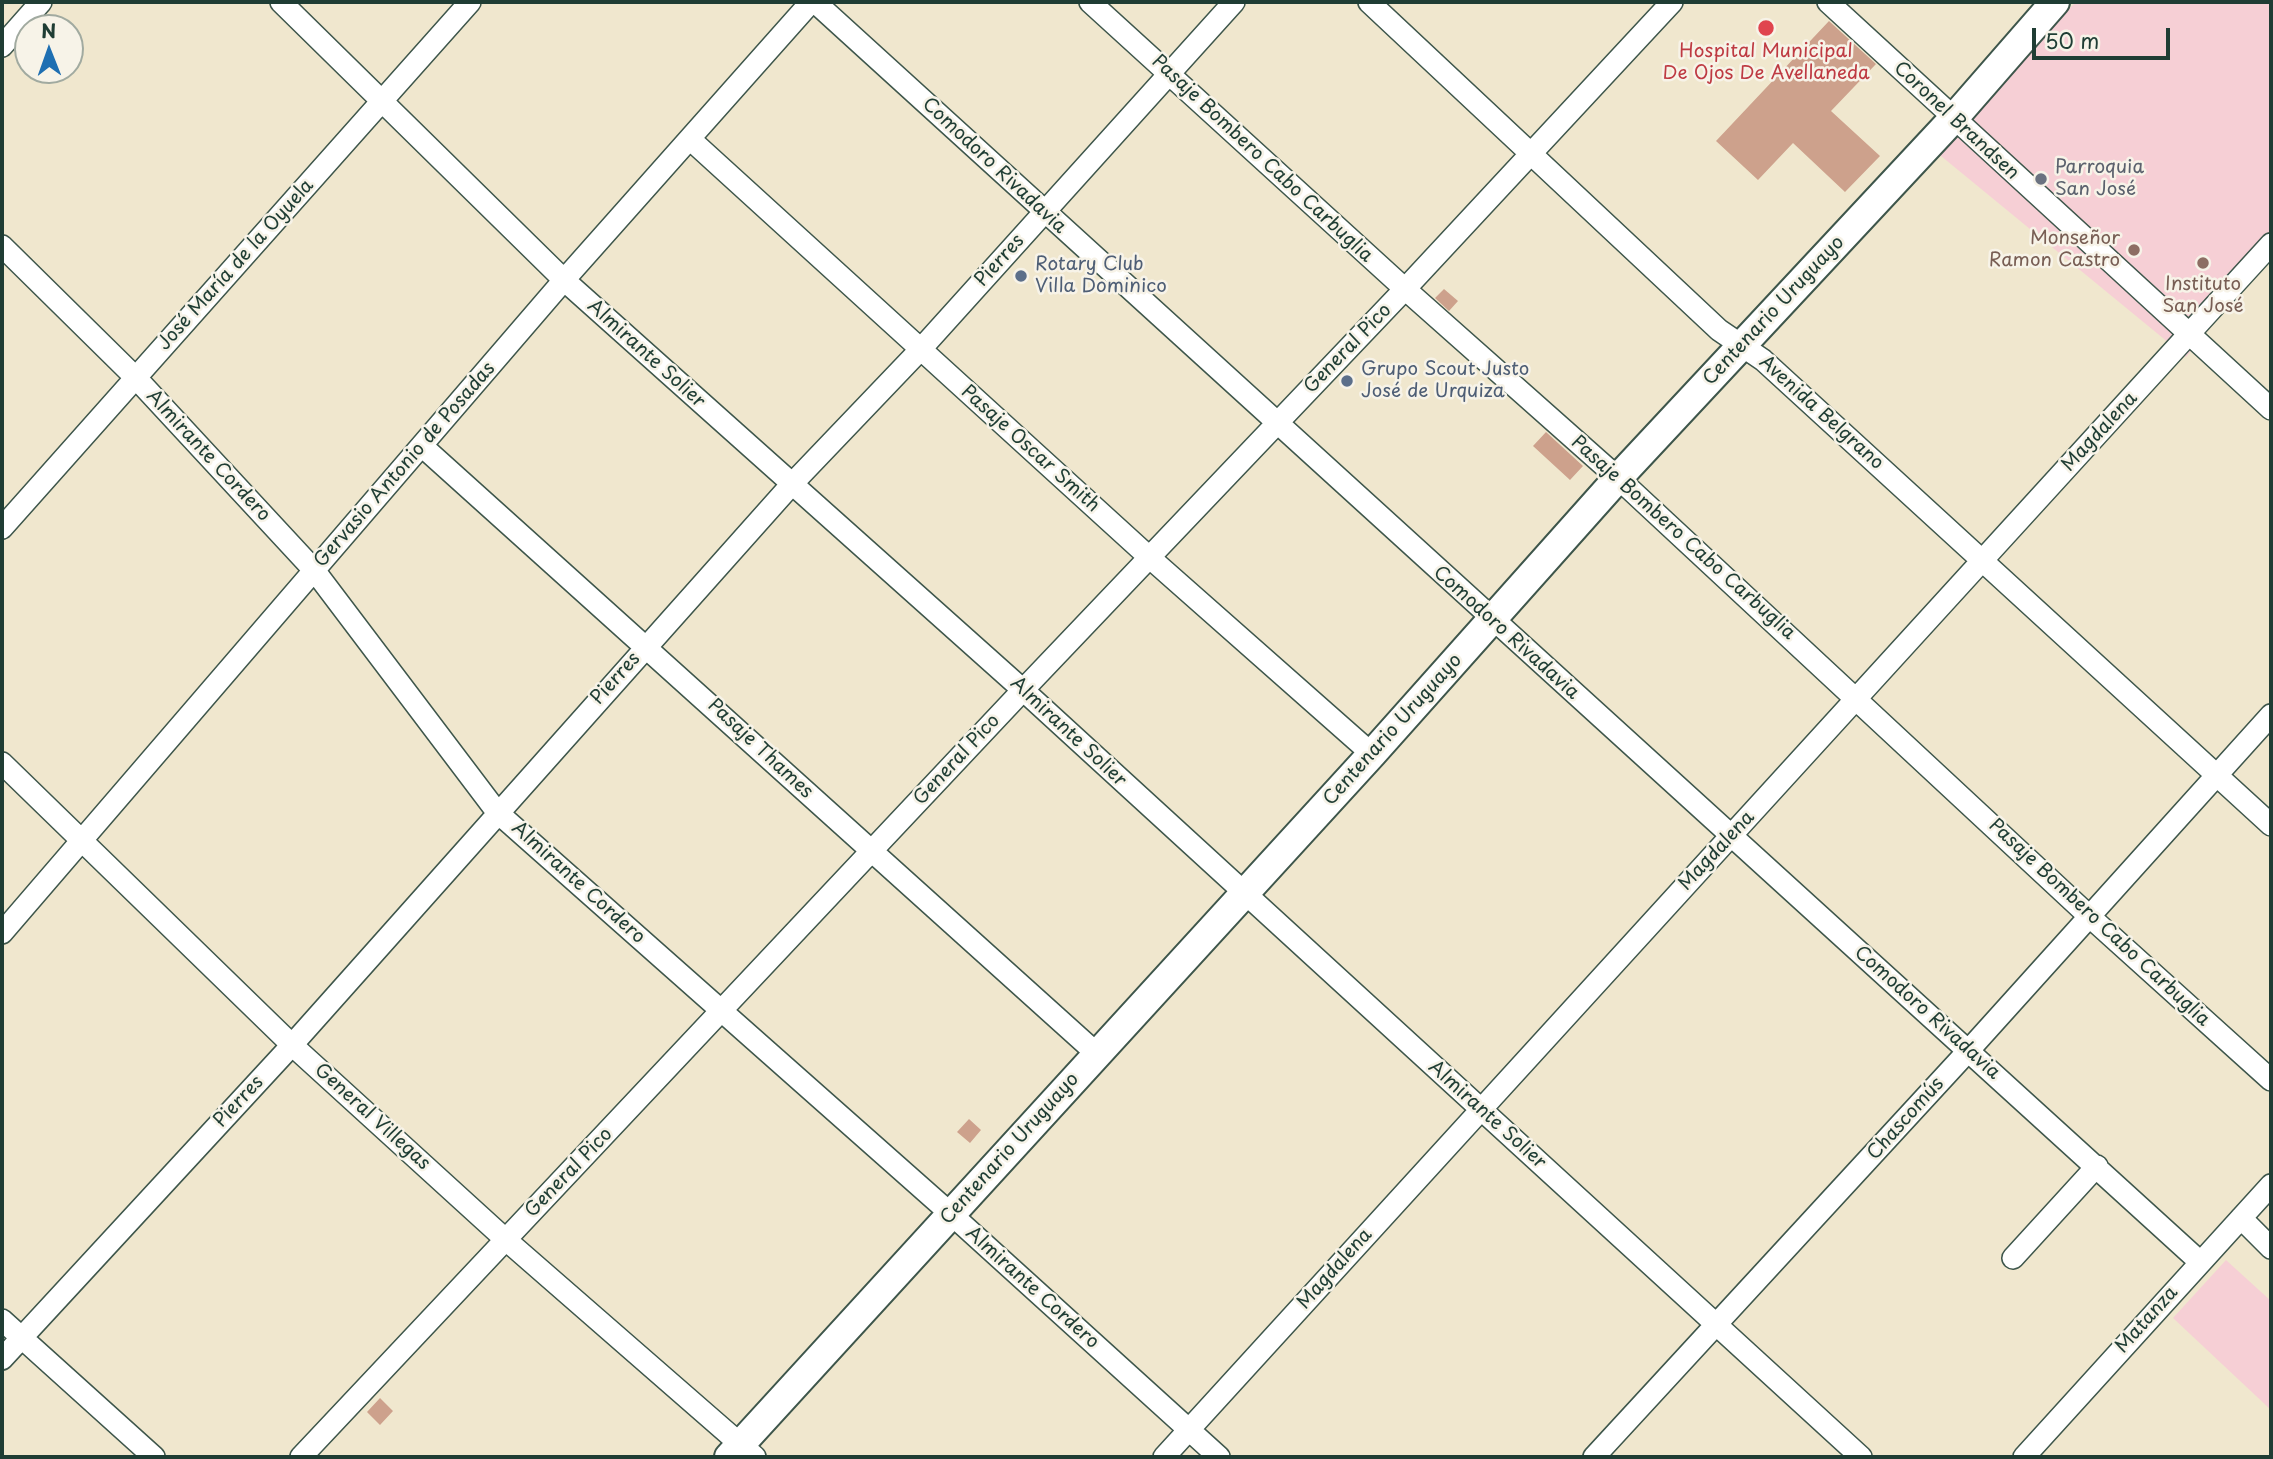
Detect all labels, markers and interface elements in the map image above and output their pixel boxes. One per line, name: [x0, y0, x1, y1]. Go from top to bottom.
north arrow: [14, 14, 84, 84]
scale bar: [2035, 14, 2173, 58]
text: N: [41, 16, 56, 44]
marker: Hospital Municipal De Ojos De Avellaneda: [1756, 18, 1776, 38]
text: 50 m: [2045, 24, 2099, 56]
place label: Hospital Municipal De Ojos De Avellaneda: [1662, 41, 1870, 85]
street label: Pasaje Bombero Cabo Carbuglia: [1147, 50, 1377, 268]
street label: Coronel Brandsen: [1889, 57, 2023, 185]
street label: Comodoro Rivadavia: [917, 93, 1071, 239]
place label: Parroquia San José: [2055, 157, 2144, 201]
marker: Parroquia San José: [2033, 171, 2049, 187]
street label: José María de la Oyuela: [153, 175, 319, 355]
place label: Monseñor Ramon Castro: [1989, 228, 2120, 272]
street label: Pierres: [970, 230, 1030, 292]
street label: Centenario Uruguayo: [1699, 231, 1849, 391]
marker: Monseñor Ramon Castro: [2126, 242, 2142, 258]
place label: Rotary Club Villa Dominico: [1035, 254, 1167, 298]
marker: Instituto San José: [2195, 255, 2211, 271]
marker: Rotary Club Villa Dominico: [1013, 268, 1029, 284]
place label: Instituto San José: [2162, 274, 2244, 318]
street label: Almirante Solier: [582, 295, 710, 413]
street label: General Pico: [1300, 299, 1396, 399]
street label: Avenida Belgrano: [1754, 351, 1888, 475]
street label: Gervasio Antonio de Posadas: [310, 358, 500, 572]
place label: Grupo Scout Justo José de Urquiza: [1361, 359, 1529, 403]
marker: Grupo Scout Justo José de Urquiza: [1339, 373, 1355, 389]
street label: Pasaje Oscar Smith: [956, 381, 1104, 517]
street label: Almirante Cordero: [141, 385, 275, 527]
street label: Magdalena: [2057, 387, 2143, 477]
street label: Pasaje Bombero Cabo Carbuglia: [1566, 431, 1800, 645]
street label: Comodoro Rivadavia: [1428, 561, 1584, 705]
street label: Pierres: [586, 648, 646, 710]
street label: Centenario Uruguayo: [1319, 649, 1467, 811]
street label: Almirante Solier: [1005, 672, 1131, 792]
street label: Pasaje Thames: [703, 694, 817, 804]
street label: General Pico: [909, 710, 1005, 810]
street label: Magdalena: [1674, 806, 1760, 896]
street label: Pasaje Bombero Cabo Carbuglia: [1984, 814, 2214, 1032]
street label: Almirante Cordero: [507, 817, 649, 949]
street label: Comodoro Rivadavia: [1849, 941, 2005, 1085]
street label: Almirante Solier: [1423, 1056, 1551, 1174]
street label: General Villegas: [309, 1059, 435, 1175]
street label: Centenario Uruguayo: [936, 1068, 1084, 1230]
street label: Pierres: [209, 1071, 269, 1133]
street label: Chascomús: [1863, 1073, 1949, 1165]
street label: General Pico: [521, 1123, 617, 1223]
street label: Almirante Cordero: [961, 1222, 1103, 1354]
street label: Magdalena: [1293, 1224, 1377, 1314]
street label: Matanza: [2111, 1282, 2183, 1358]

